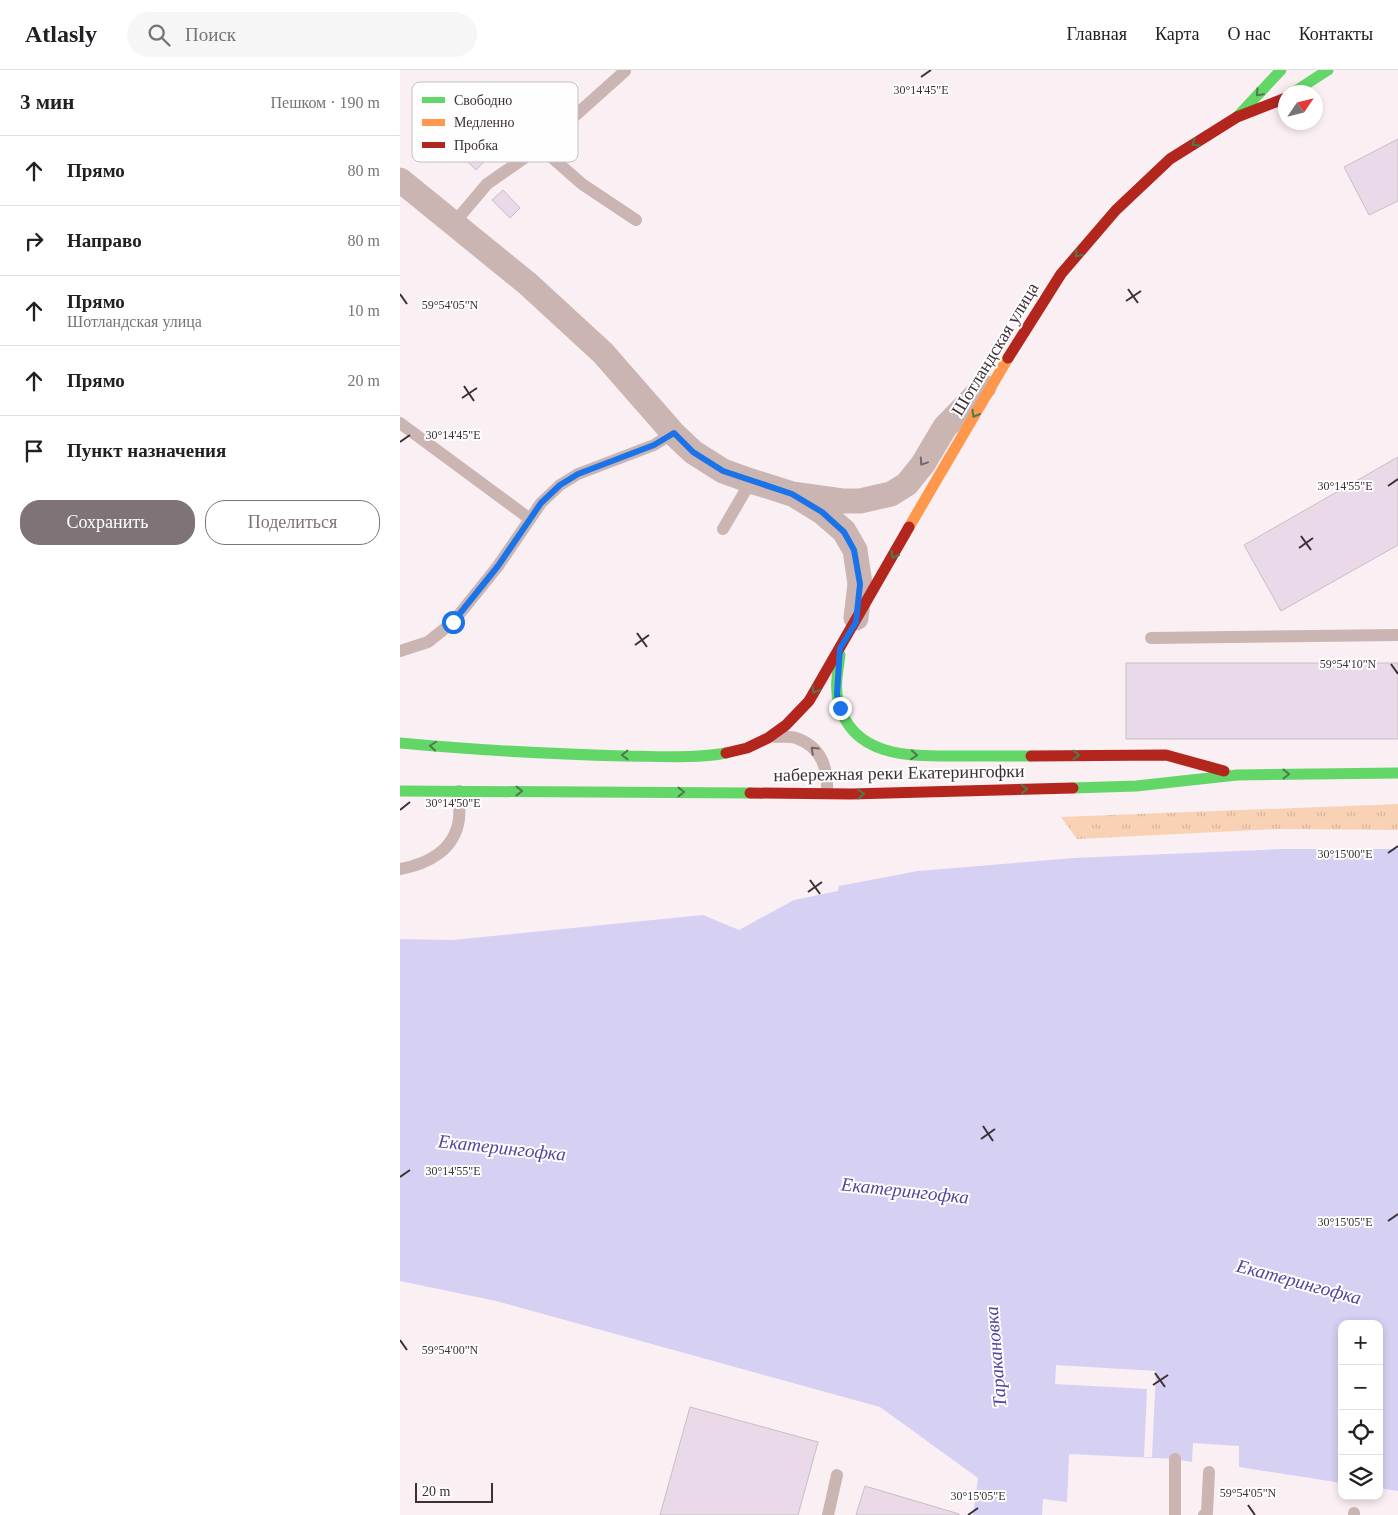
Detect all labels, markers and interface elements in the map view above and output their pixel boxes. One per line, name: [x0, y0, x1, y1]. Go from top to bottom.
search box: [127, 12, 477, 57]
text: Atlasly: [25, 21, 97, 47]
icon: search: [145, 21, 173, 49]
text: Поиск: [185, 24, 236, 45]
text: Главная: [1067, 24, 1127, 44]
text: Карта: [1155, 24, 1200, 44]
text: О нас: [1228, 24, 1271, 44]
text: Контакты: [1299, 24, 1373, 44]
legend: [412, 82, 578, 162]
text: 30°14'45"E: [893, 83, 949, 97]
north arrow: [1278, 85, 1323, 130]
one-way arrow: [1255, 88, 1264, 97]
text: 3 мин: [20, 90, 74, 114]
text: Свободно: [454, 93, 512, 108]
text: Пешком · 190 m: [270, 94, 380, 111]
text: Медленно: [454, 115, 515, 130]
one-way arrow: [1192, 137, 1201, 146]
text: Пробка: [454, 138, 499, 153]
icon: ahead: [20, 157, 48, 185]
text: Прямо: [67, 160, 125, 181]
text: 80 m: [348, 162, 380, 179]
icon: right: [20, 227, 48, 255]
text: Направо: [67, 230, 142, 251]
text: 80 m: [348, 232, 380, 249]
one-way arrow: [1075, 249, 1084, 258]
street label: Шотландская улица: [947, 279, 1043, 419]
text: Прямо: [67, 291, 125, 312]
icon: ahead: [20, 297, 48, 325]
text: 59°54'05"N: [422, 298, 479, 312]
text: 10 m: [348, 302, 380, 319]
text: Шотландская улица: [67, 313, 202, 330]
icon: ahead: [20, 367, 48, 395]
text: Прямо: [67, 370, 125, 391]
text: 20 m: [348, 372, 380, 389]
one-way arrow: [971, 409, 981, 418]
text: 30°14'45"E: [425, 428, 481, 442]
icon: arrive: [20, 437, 48, 465]
text: Пункт назначения: [67, 440, 226, 461]
one-way arrow: [920, 457, 929, 466]
text: 30°14'55"E: [1317, 479, 1373, 493]
button: Сохранить: [20, 500, 195, 545]
button: Поделиться: [205, 500, 380, 545]
one-way arrow: [890, 550, 900, 559]
route start: [442, 611, 465, 634]
text: 59°54'10"N: [1320, 657, 1377, 671]
one-way arrow: [812, 685, 822, 694]
route end: [829, 697, 852, 720]
one-way arrow: [429, 741, 437, 752]
one-way arrow: [810, 747, 819, 756]
one-way arrow: [620, 750, 628, 761]
one-way arrow: [910, 750, 918, 761]
one-way arrow: [1073, 750, 1081, 760]
street label: набережная реки Екатерингофки: [773, 761, 1025, 785]
one-way arrow: [1282, 769, 1290, 779]
one-way arrow: [1020, 784, 1028, 794]
one-way arrow: [515, 786, 523, 796]
one-way arrow: [678, 787, 685, 797]
one-way arrow: [857, 788, 865, 799]
text: 30°14'50"E: [425, 796, 481, 810]
text: 30°15'00"E: [1317, 847, 1373, 861]
water label: Екатерингофка: [436, 1130, 567, 1165]
text: 30°14'55"E: [425, 1164, 481, 1178]
water label: Екатерингофка: [839, 1173, 970, 1208]
text: 30°15'05"E: [1317, 1215, 1373, 1229]
water label: Екатерингофка: [1233, 1254, 1364, 1308]
water label: Таракановка: [981, 1306, 1010, 1408]
map controls: [1338, 1320, 1383, 1500]
button: +: [1338, 1320, 1383, 1365]
text: 59°54'00"N: [422, 1343, 479, 1357]
button: −: [1338, 1365, 1383, 1410]
button: locate: [1338, 1410, 1383, 1455]
button: layers: [1338, 1455, 1383, 1500]
scale bar: [415, 1480, 492, 1503]
text: 20 m: [422, 1484, 450, 1499]
text: 59°54'05"N: [1220, 1486, 1277, 1500]
text: 30°15'05"E: [950, 1489, 1006, 1503]

